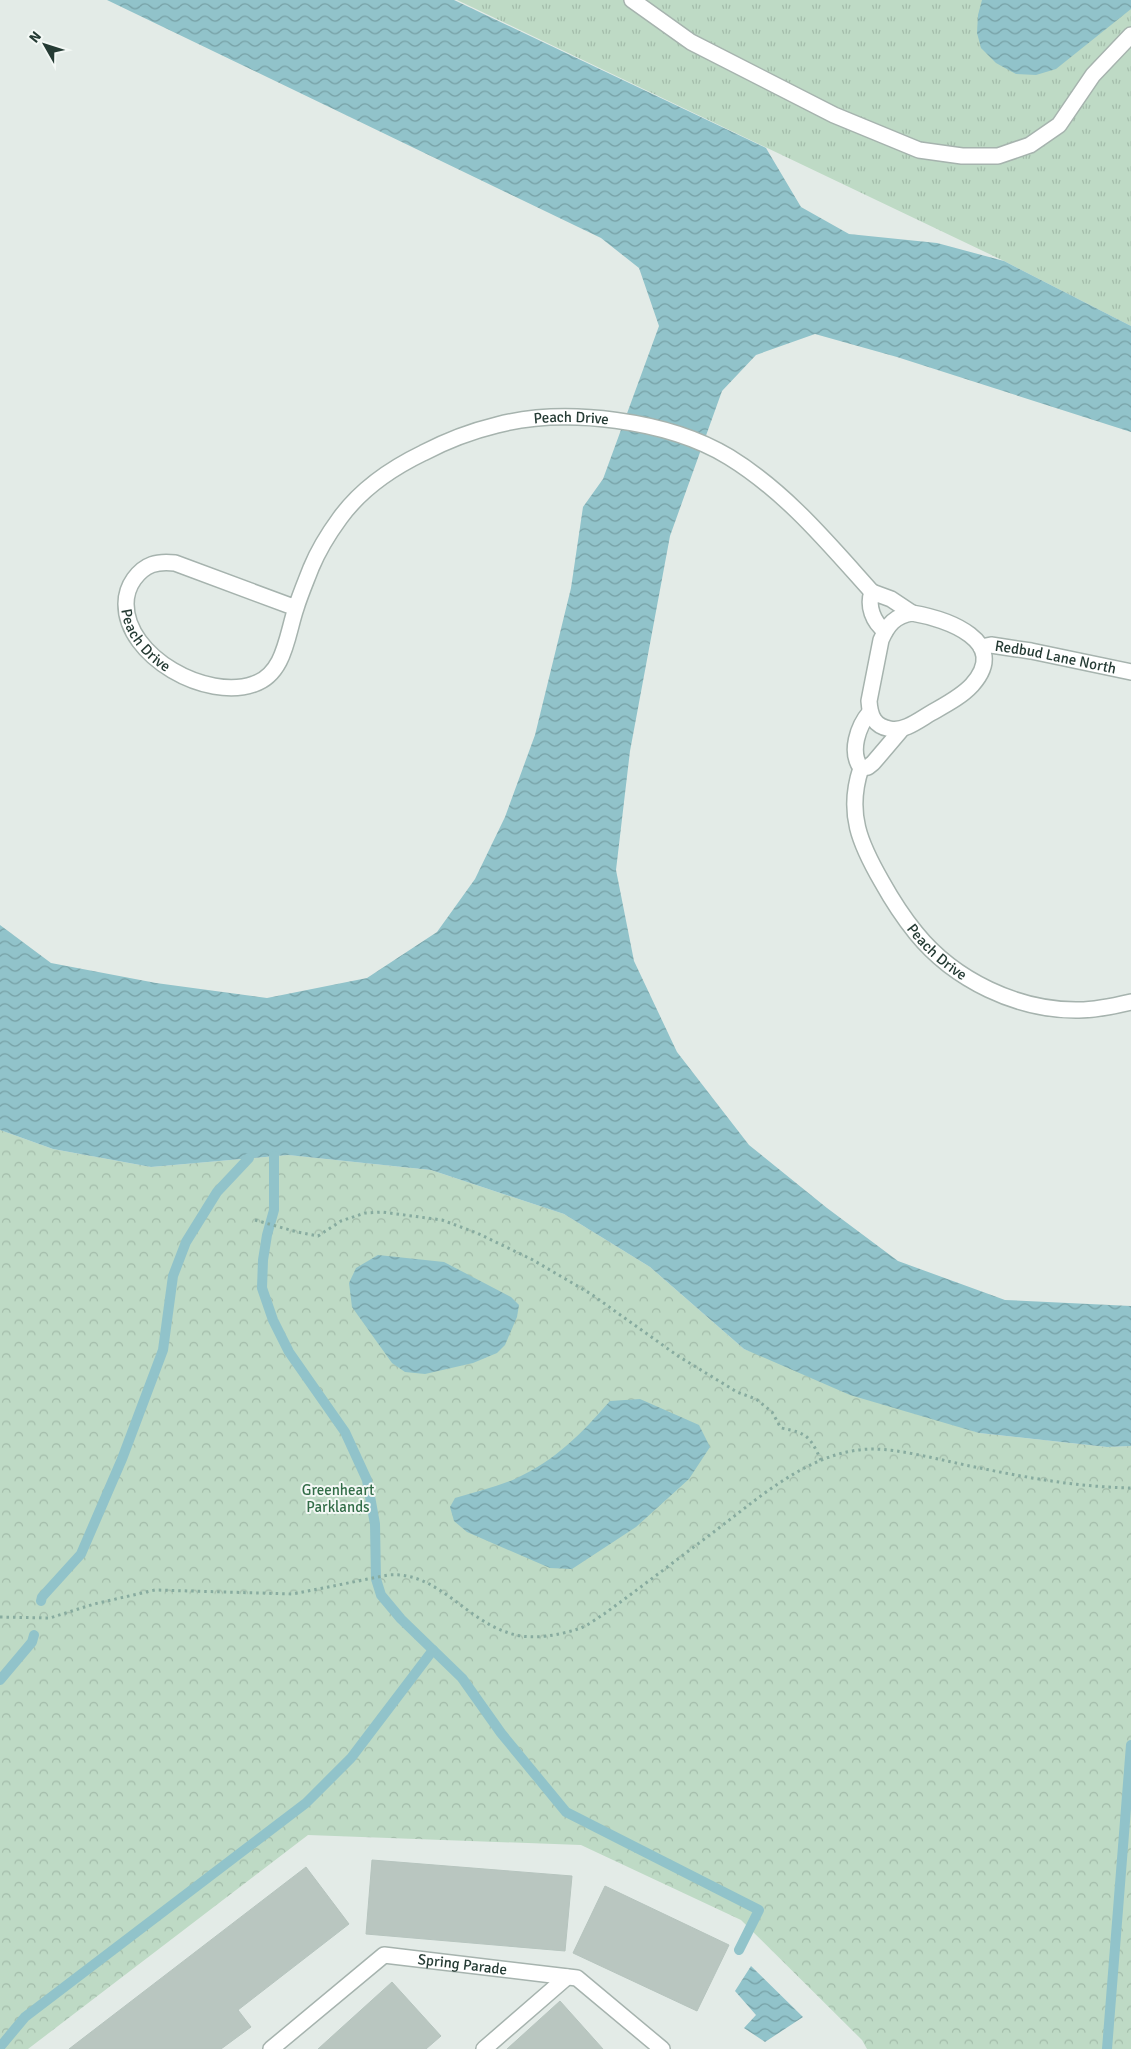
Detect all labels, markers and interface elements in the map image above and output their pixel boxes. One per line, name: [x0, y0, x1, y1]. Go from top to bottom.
north arrow: [20, 20, 70, 70]
text: N: [26, 28, 45, 46]
street label: Peach Drive: [533, 408, 610, 428]
street label: Peach Drive: [117, 607, 174, 676]
street label: Redbud Lane North: [994, 637, 1118, 678]
street label: Peach Drive: [903, 920, 970, 984]
park label: Greenheart Parklands: [302, 1481, 374, 1516]
street label: Spring Parade: [417, 1950, 508, 1979]

